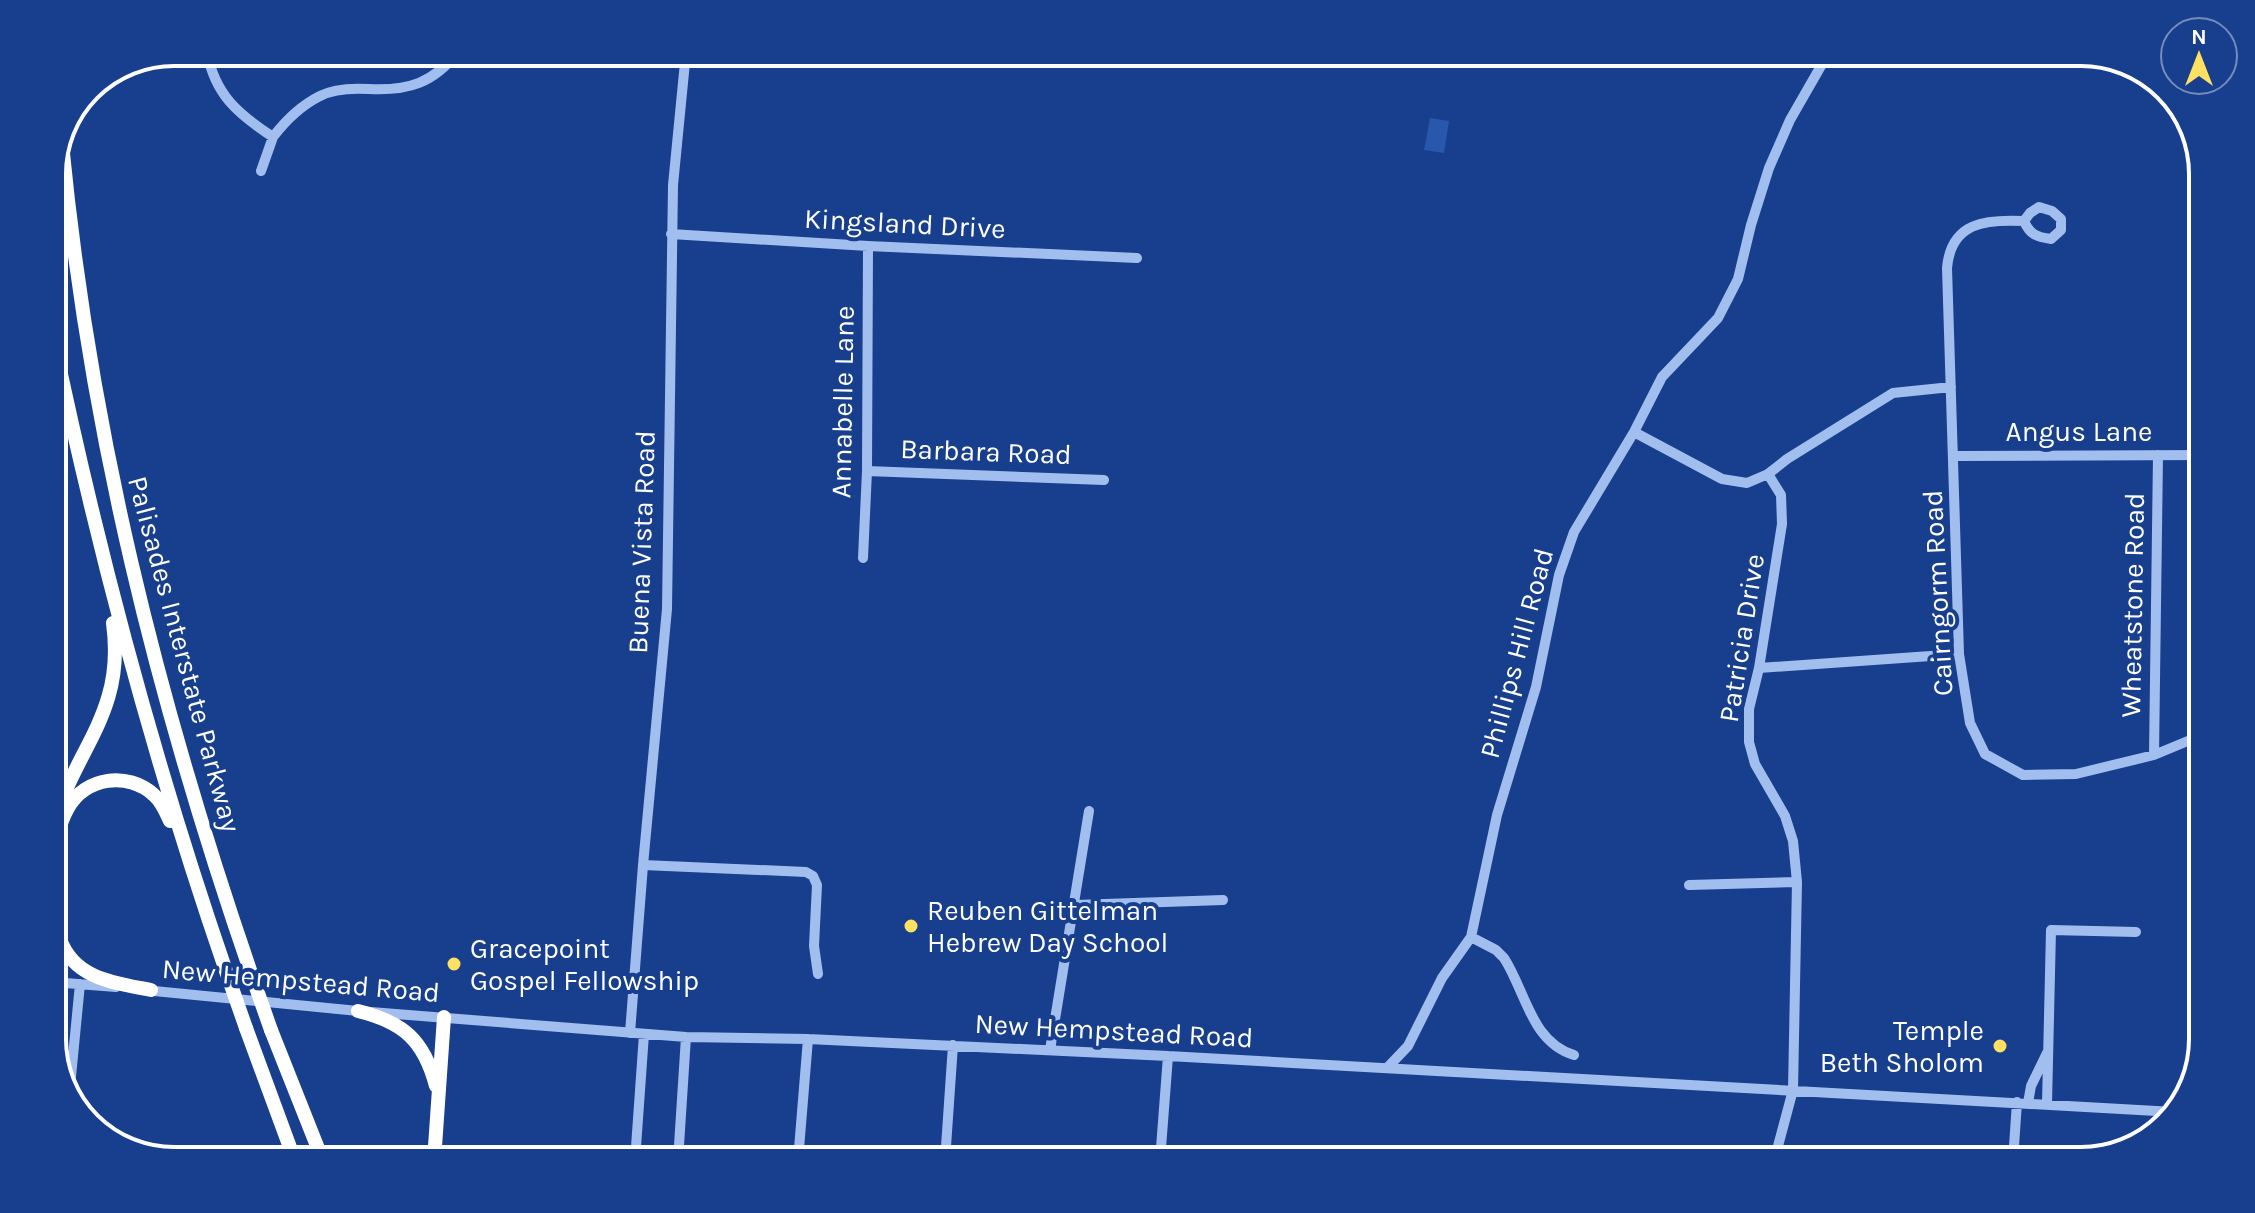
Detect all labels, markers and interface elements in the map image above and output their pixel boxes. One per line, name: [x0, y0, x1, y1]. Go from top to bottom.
north arrow: [2159, 16, 2239, 96]
text: N: [2191, 24, 2207, 50]
street label: Kingsland Drive: [803, 202, 1006, 245]
street label: Annabelle Lane: [824, 305, 861, 499]
street label: Angus Lane: [2006, 415, 2152, 448]
street label: Buena Vista Road: [621, 430, 662, 654]
street label: Barbara Road: [900, 432, 1072, 471]
street label: Palisades Interstate Parkway: [121, 473, 248, 836]
street label: Cairngorm Road: [1916, 489, 1959, 697]
street label: Wheatstone Road: [2114, 492, 2151, 718]
street label: Phillips Hill Road: [1473, 544, 1560, 762]
street label: Patricia Drive: [1712, 551, 1771, 725]
place label: Reuben Gittelman Hebrew Day School: [927, 894, 1168, 959]
marker: Reuben Gittelman Hebrew Day School: [902, 917, 920, 935]
place label: Gracepoint Gospel Fellowship: [470, 932, 699, 997]
street label: New Hempstead Road: [161, 952, 441, 1009]
marker: Gracepoint Gospel Fellowship: [445, 955, 463, 973]
street label: New Hempstead Road: [974, 1007, 1254, 1054]
place label: Temple Beth Sholom: [1820, 1014, 1984, 1079]
marker: Temple Beth Sholom: [1991, 1037, 2009, 1055]

